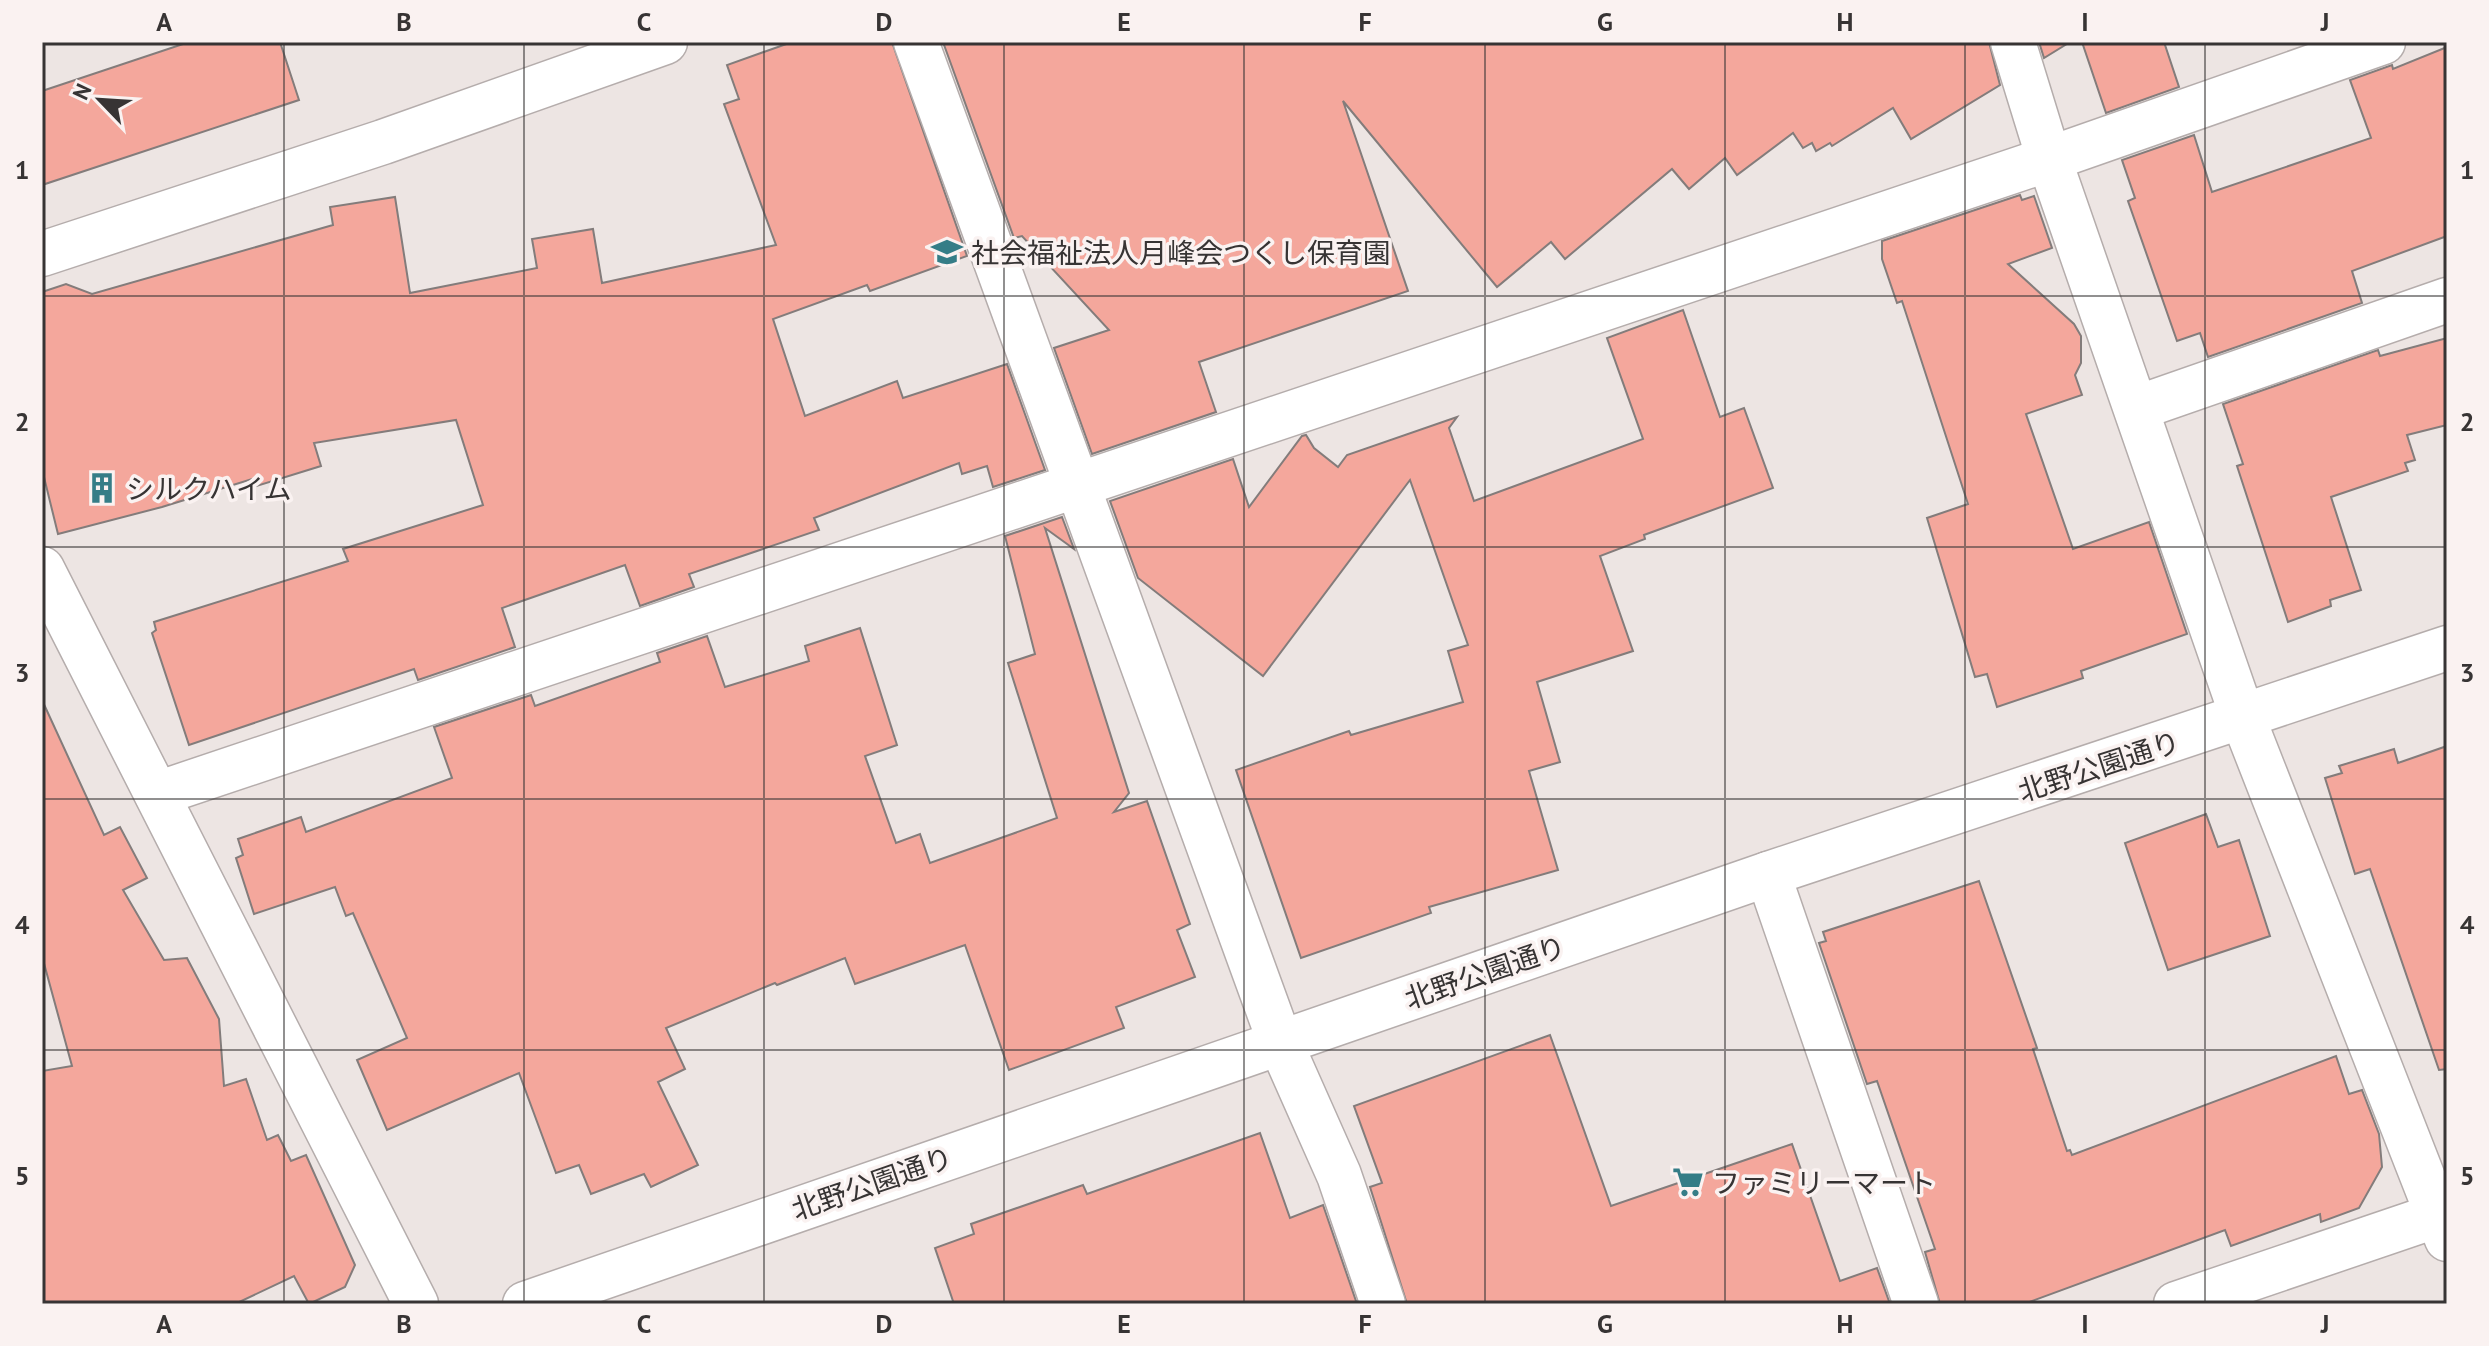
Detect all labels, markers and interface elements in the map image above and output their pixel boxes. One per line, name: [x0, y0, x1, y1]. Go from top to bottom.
text: A: [156, 5, 172, 38]
text: B: [396, 5, 412, 38]
text: C: [637, 5, 651, 38]
text: D: [876, 5, 892, 38]
text: E: [1117, 5, 1131, 38]
text: F: [1358, 5, 1372, 38]
text: G: [1597, 5, 1613, 38]
text: H: [1837, 5, 1853, 38]
text: I: [2081, 5, 2089, 38]
text: J: [2320, 5, 2329, 38]
north arrow: [60, 60, 140, 140]
text: N: [66, 79, 98, 104]
text: 1: [15, 153, 29, 186]
text: 1: [2460, 153, 2474, 186]
place label: 社会福祉法人月峰会つくし保育園: [971, 234, 1391, 271]
school or university icon: 社会福祉法人月峰会つくし保育園: [930, 235, 964, 269]
text: 2: [15, 405, 29, 438]
text: 2: [2460, 405, 2474, 438]
place label: シルクハイム: [126, 470, 291, 507]
building icon: シルクハイム: [85, 471, 119, 505]
text: 3: [15, 656, 29, 689]
text: 3: [2460, 656, 2474, 689]
street label: 北野公園通り: [2013, 722, 2185, 810]
text: 4: [15, 908, 30, 941]
text: 4: [2460, 908, 2475, 941]
street label: 北野公園通り: [1400, 927, 1570, 1017]
street label: 北野公園通り: [787, 1138, 957, 1228]
text: 5: [15, 1159, 29, 1192]
text: 5: [2460, 1159, 2474, 1192]
place label: ファミリーマート: [1712, 1164, 1936, 1201]
supermarket icon: ファミリーマート: [1671, 1165, 1705, 1199]
text: A: [156, 1307, 172, 1340]
text: B: [396, 1307, 412, 1340]
text: C: [637, 1307, 651, 1340]
text: D: [876, 1307, 892, 1340]
text: E: [1117, 1307, 1131, 1340]
text: F: [1358, 1307, 1372, 1340]
text: G: [1597, 1307, 1613, 1340]
text: H: [1837, 1307, 1853, 1340]
text: I: [2081, 1307, 2089, 1340]
text: J: [2320, 1307, 2329, 1340]

